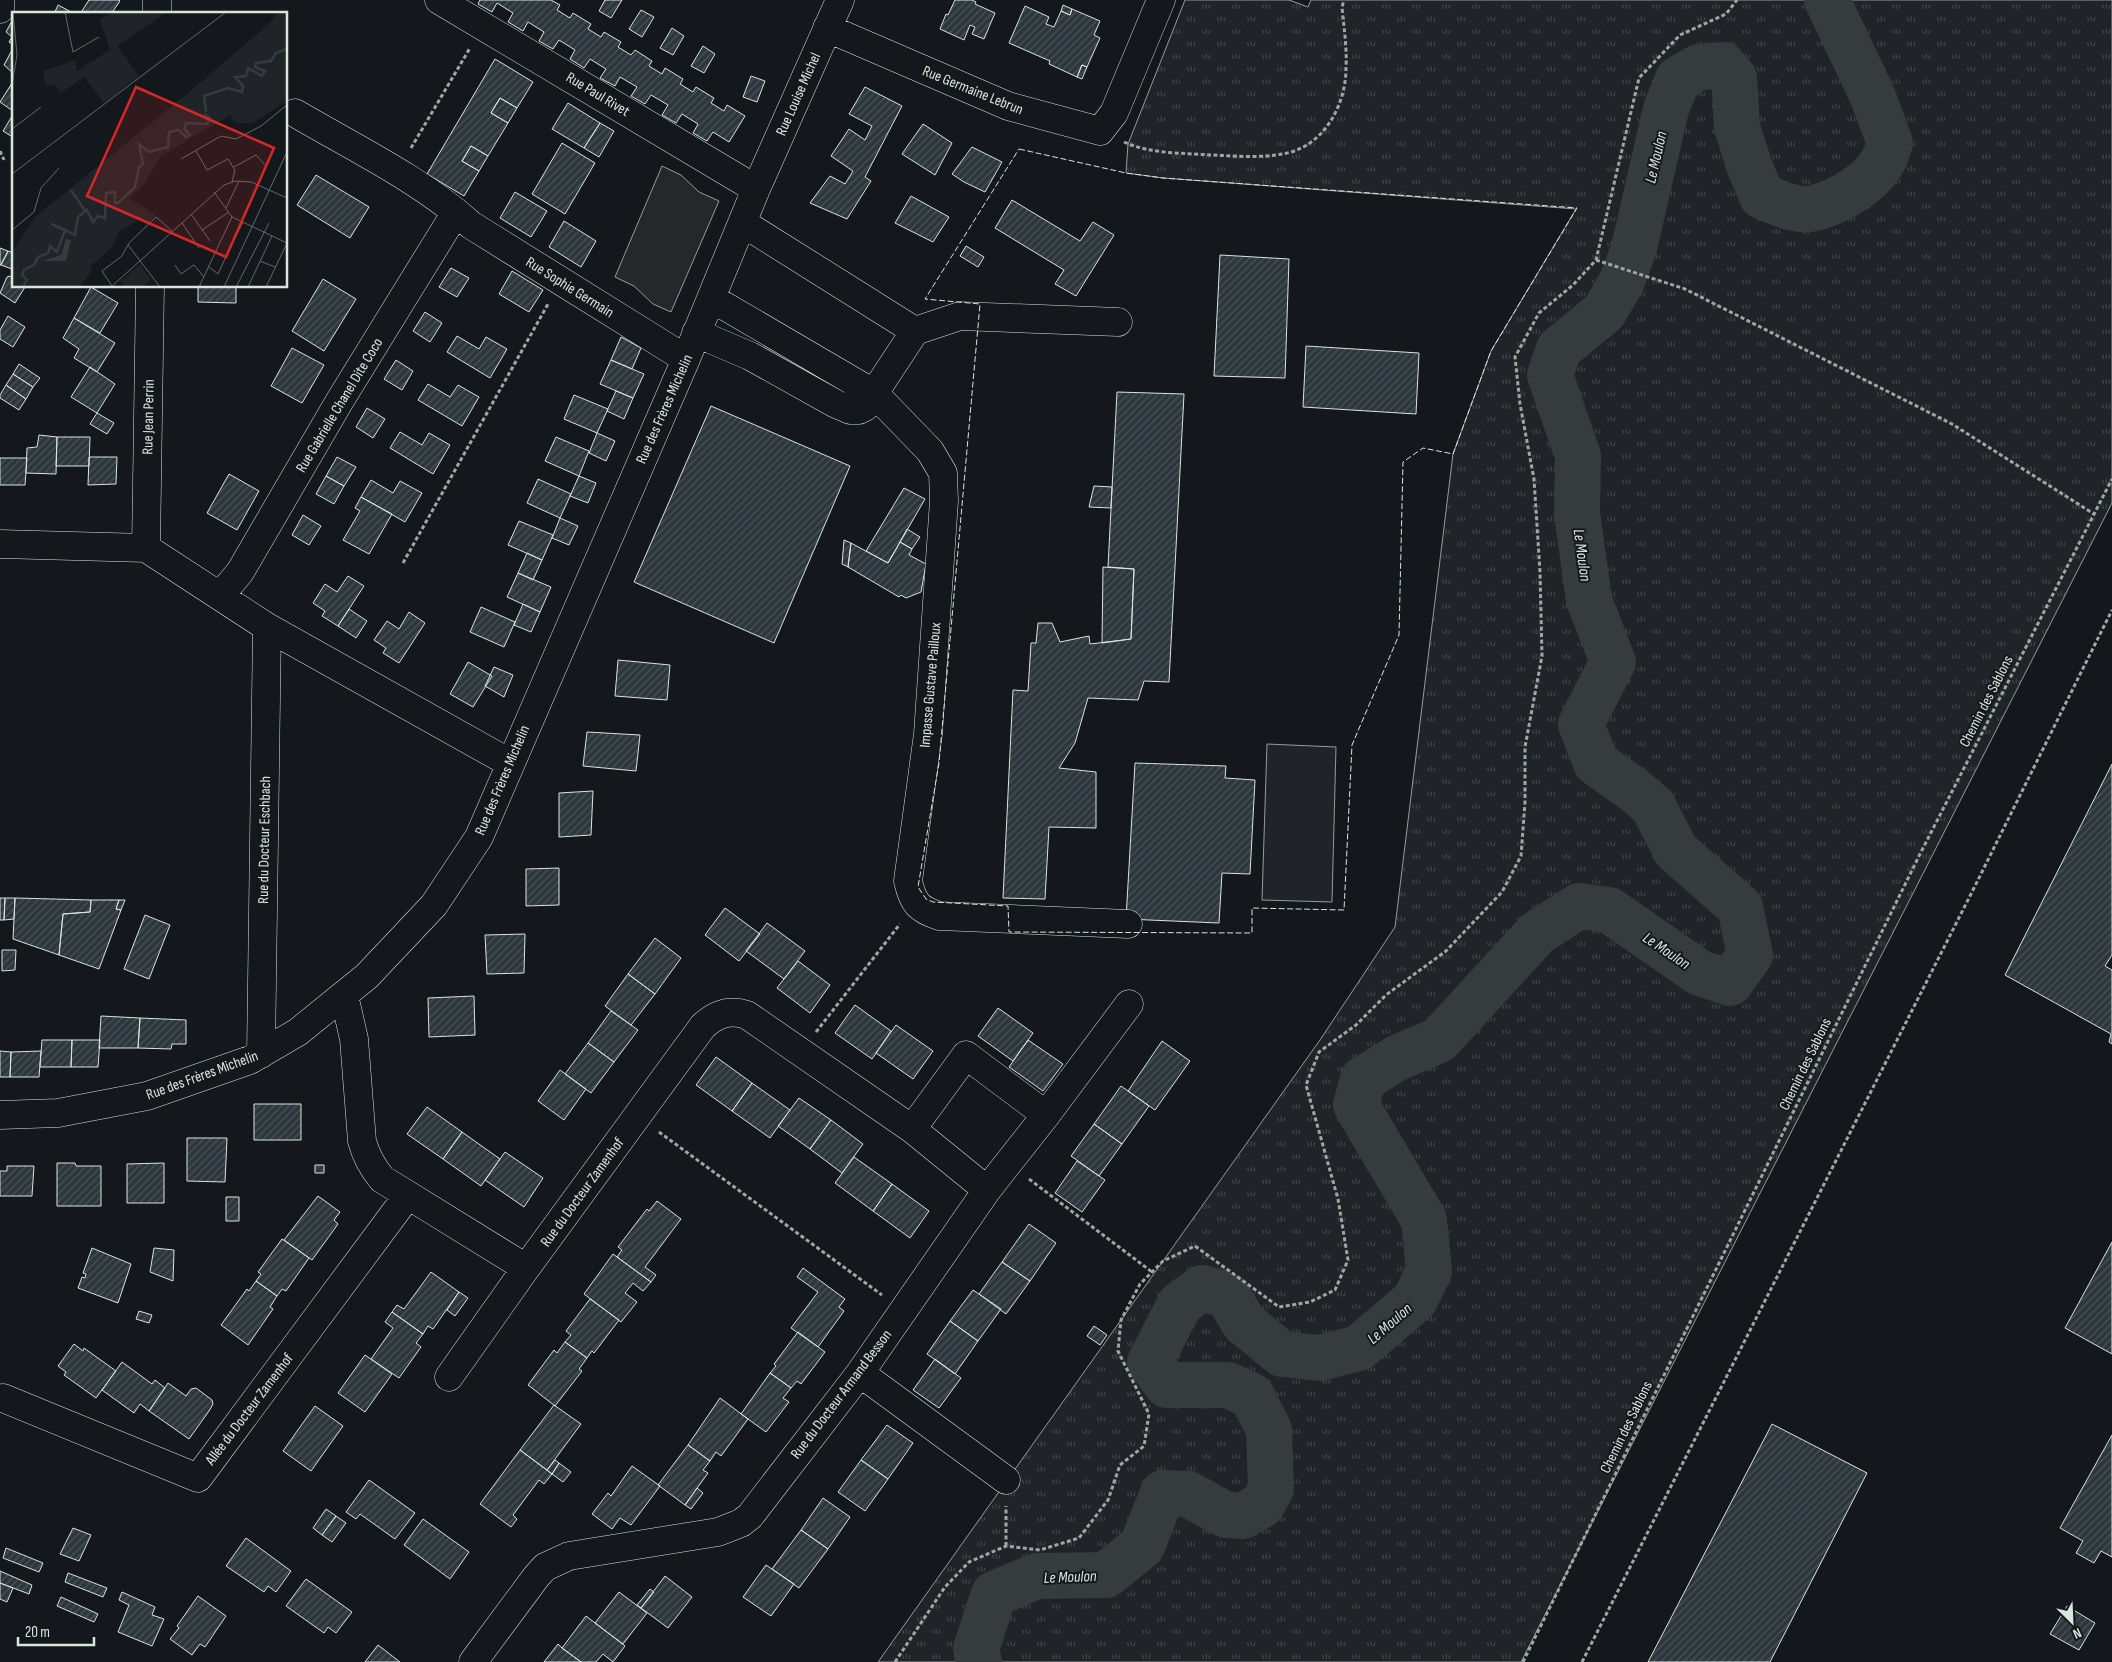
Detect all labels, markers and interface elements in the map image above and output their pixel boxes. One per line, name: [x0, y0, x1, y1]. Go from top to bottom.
inset map: [12, 12, 288, 288]
street label: Rue Louise Michel: [772, 50, 825, 139]
street label: Rue Germaine Lebrun: [920, 62, 1026, 119]
street label: Rue Paul Rivet: [562, 68, 633, 121]
water label: Le Moulon: [1641, 129, 1672, 185]
street label: Rue Sophie Germain: [522, 253, 617, 322]
street label: Rue Gabrielle Chanel Dite Coco: [292, 334, 387, 476]
street label: Rue des Frères Michelin: [632, 352, 697, 467]
street label: Rue Jean Perrin: [138, 379, 159, 455]
water label: Le Moulon: [1568, 528, 1595, 583]
street label: Impasse Gustave Pailloux: [916, 621, 945, 748]
street label: Chemin des Sablons: [1955, 652, 2018, 750]
street label: Rue des Frères Michelin: [471, 722, 534, 838]
street label: Rue du Docteur Eschbach: [254, 776, 275, 904]
water label: Le Moulon: [1639, 929, 1694, 974]
street label: Chemin des Sablons: [1775, 1015, 1836, 1113]
street label: Rue des Frères Michelin: [144, 1046, 261, 1105]
street label: Rue du Docteur Zamenhof: [536, 1133, 629, 1251]
water label: Le Moulon: [1364, 1299, 1416, 1349]
street label: Rue du Docteur Armand Besson: [787, 1326, 896, 1463]
street label: Allée du Docteur Zamenhof: [200, 1349, 298, 1470]
street label: Chemin des Sablons: [1596, 1378, 1657, 1476]
water label: Le Moulon: [1043, 1567, 1097, 1588]
north arrow: [2047, 1597, 2097, 1647]
scale bar: [18, 1614, 94, 1646]
text: 20 m: [25, 1623, 50, 1642]
text: N: [2070, 1624, 2084, 1643]

